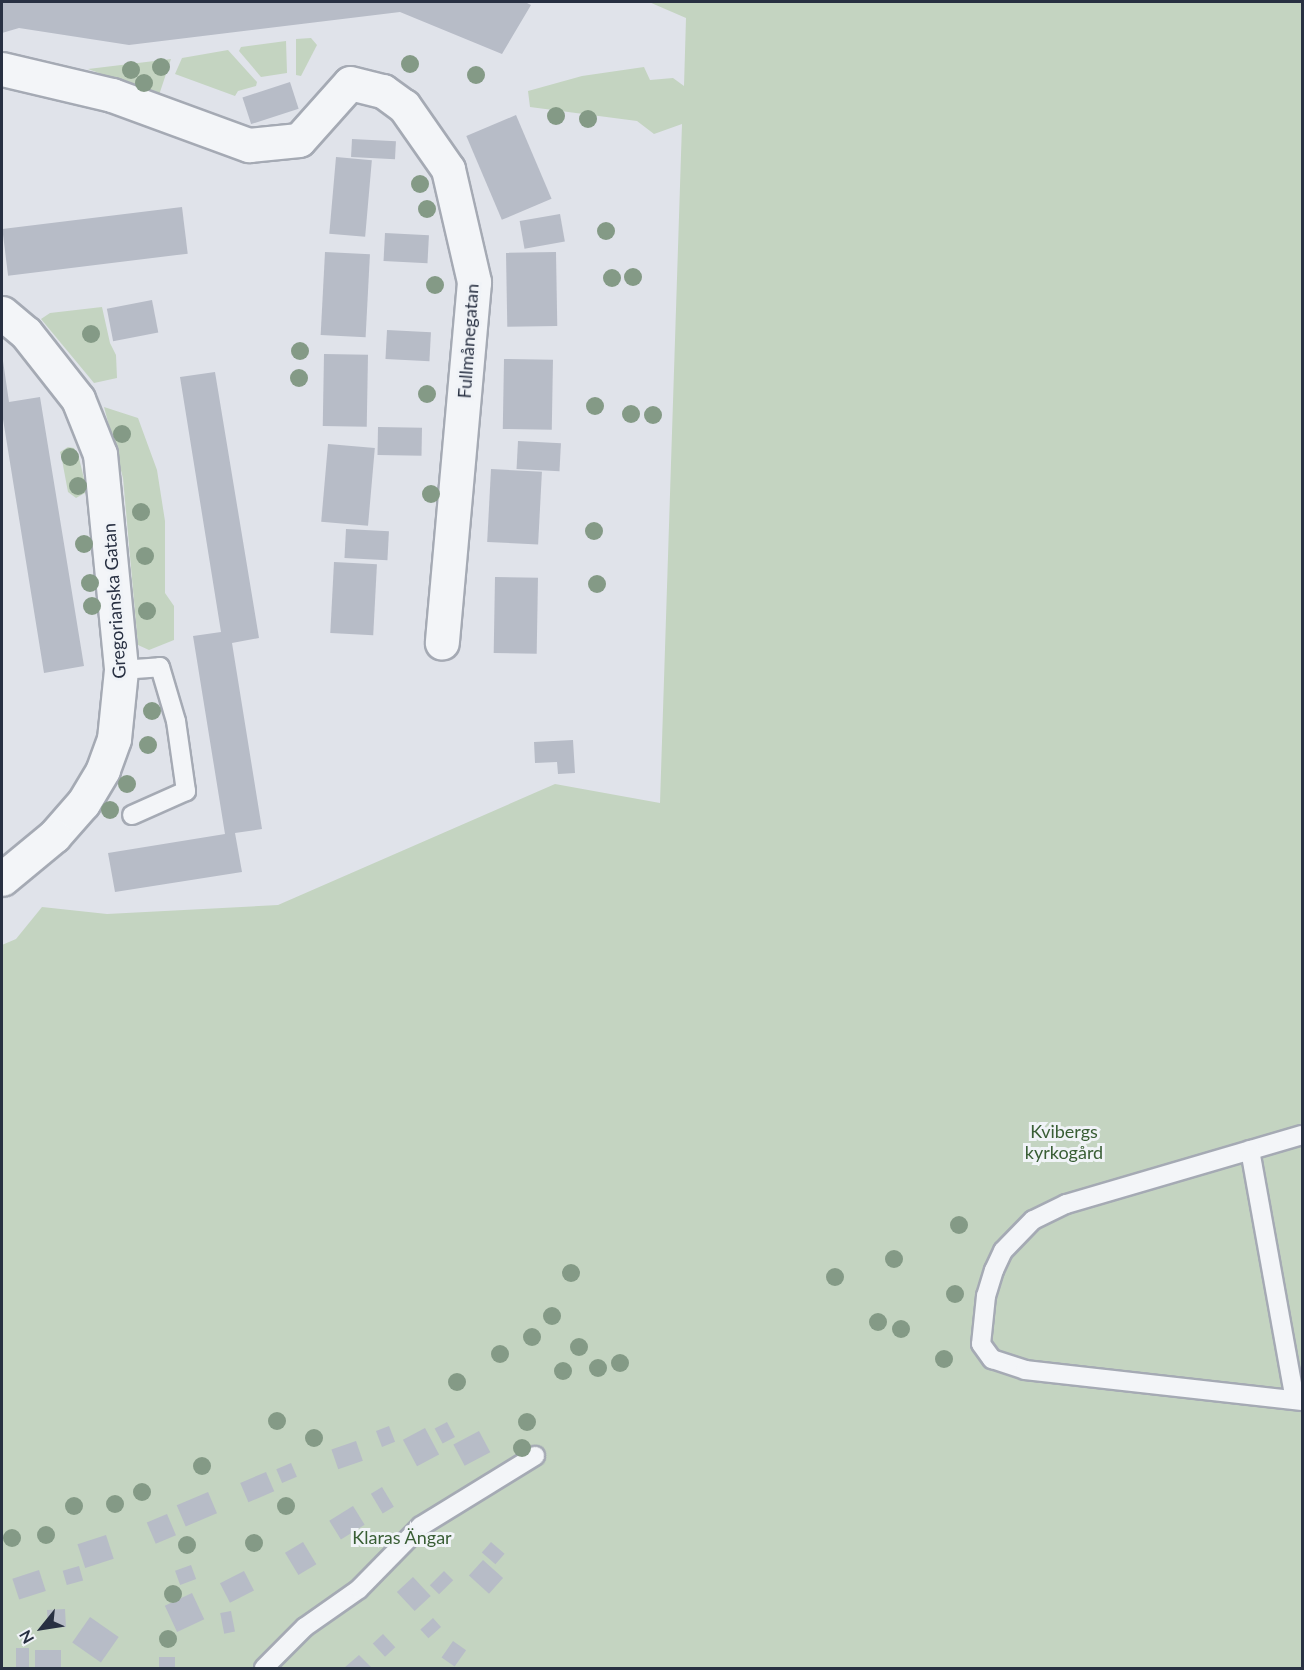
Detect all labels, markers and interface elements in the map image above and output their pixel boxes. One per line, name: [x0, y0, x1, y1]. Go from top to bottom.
street label: Fullmånegatan: [453, 283, 483, 399]
street label: Gregorianska Gatan: [98, 523, 130, 679]
park label: Kvibergs kyrkogård: [1025, 1121, 1103, 1164]
park label: Klaras Ängar: [352, 1526, 452, 1548]
north arrow: [12, 1598, 72, 1658]
text: N: [15, 1627, 37, 1647]

